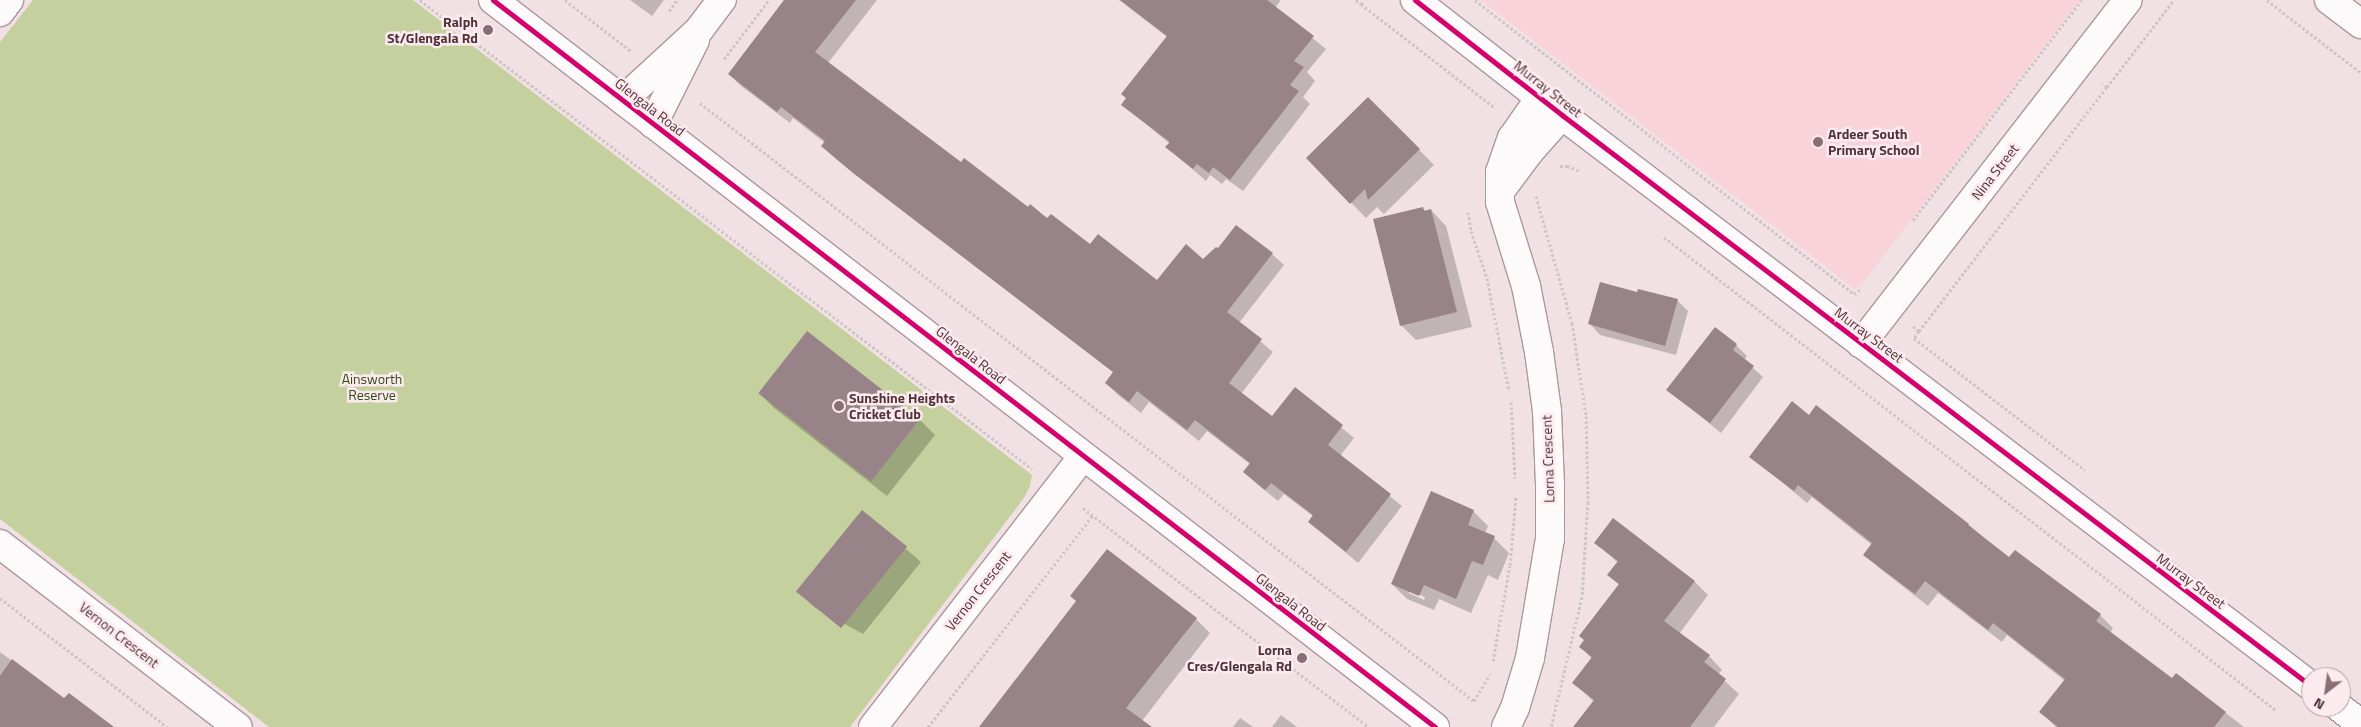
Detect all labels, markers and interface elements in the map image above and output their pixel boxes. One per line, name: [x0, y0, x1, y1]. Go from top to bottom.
place label: Ralph St/Glengala Rd: [387, 14, 478, 46]
marker: Ralph St/Glengala Rd: [482, 24, 494, 36]
street label: Murray Street: [1511, 57, 1585, 121]
street label: Glengala Road: [612, 74, 688, 140]
place label: Ardeer South Primary School: [1828, 126, 1920, 158]
marker: Ardeer South Primary School: [1812, 136, 1824, 148]
street label: Nina Street: [1968, 141, 2022, 203]
street label: Murray Street: [1831, 304, 1907, 366]
street label: Glengala Road: [933, 322, 1009, 388]
park label: Ainsworth Reserve: [342, 371, 402, 404]
place label: Sunshine Heights Cricket Club: [849, 390, 955, 422]
marker: Sunshine Heights Cricket Club: [833, 400, 845, 412]
street label: Lorna Crescent: [1538, 415, 1558, 503]
street label: Vernon Crescent: [942, 548, 1014, 634]
street label: Murray Street: [2153, 550, 2229, 612]
street label: Glengala Road: [1253, 569, 1329, 635]
street label: Vernon Crescent: [76, 599, 162, 671]
place label: Lorna Cres/Glengala Rd: [1187, 642, 1292, 674]
marker: Lorna Cres/Glengala Rd: [1296, 652, 1308, 664]
north arrow: [2301, 667, 2351, 717]
text: N: [2309, 693, 2328, 716]

